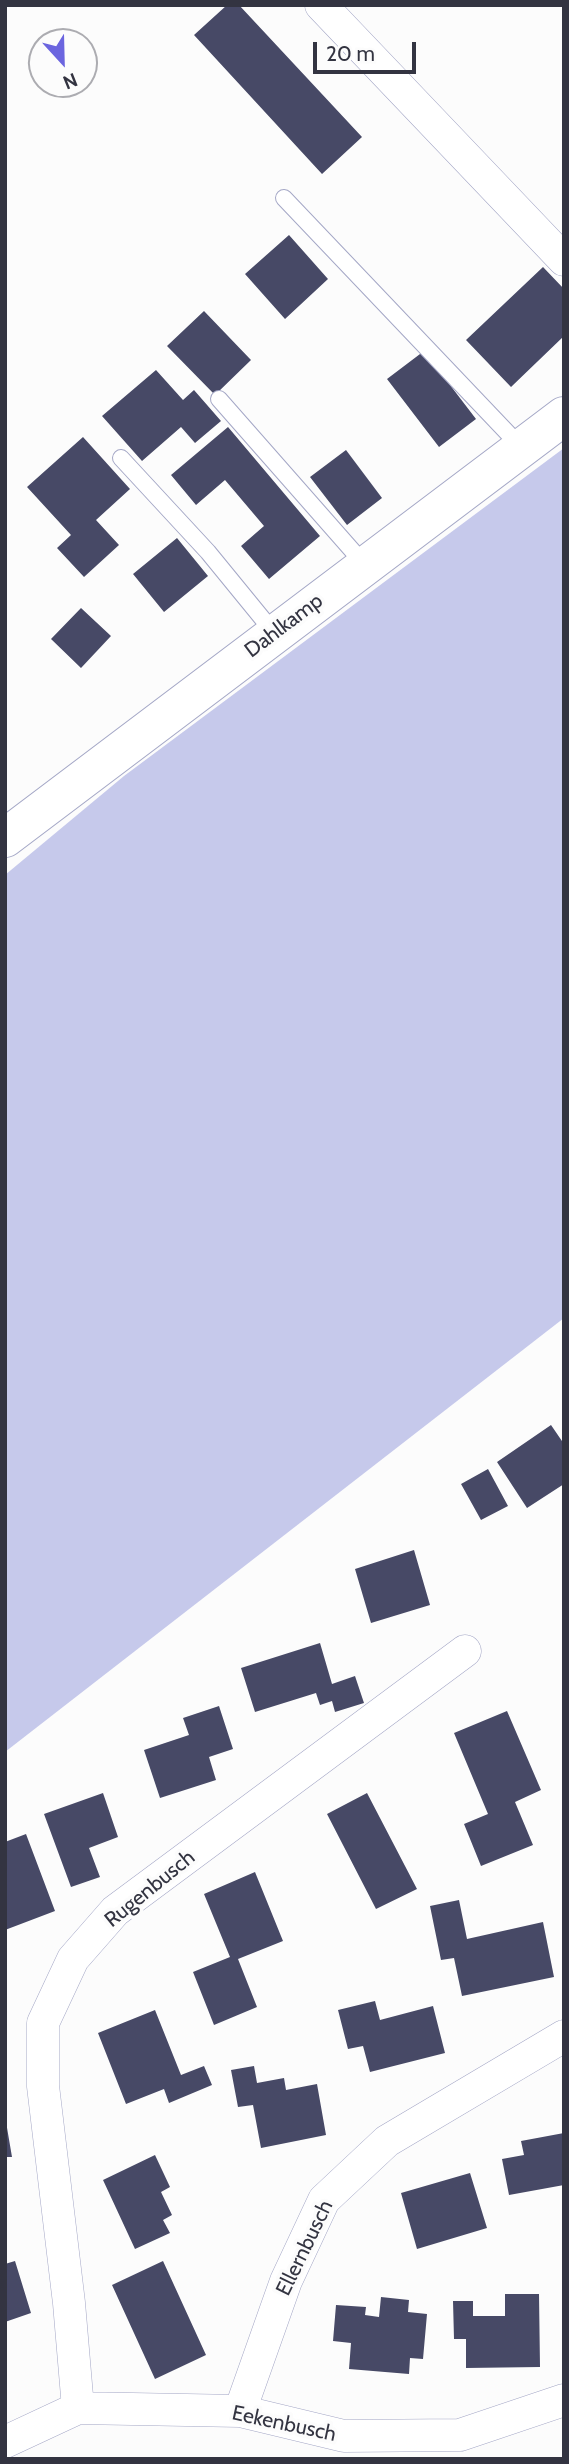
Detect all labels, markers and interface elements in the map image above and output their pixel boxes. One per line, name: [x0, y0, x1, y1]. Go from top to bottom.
north arrow: [28, 28, 98, 98]
scale bar: [317, 28, 420, 72]
text: 20 m: [326, 41, 375, 66]
text: N: [60, 68, 81, 94]
street label: Dahlkamp: [240, 589, 328, 663]
street label: Rugenbusch: [100, 1845, 200, 1933]
street label: Ellernbusch: [271, 2196, 339, 2300]
street label: Eekenbusch: [230, 2401, 338, 2447]

